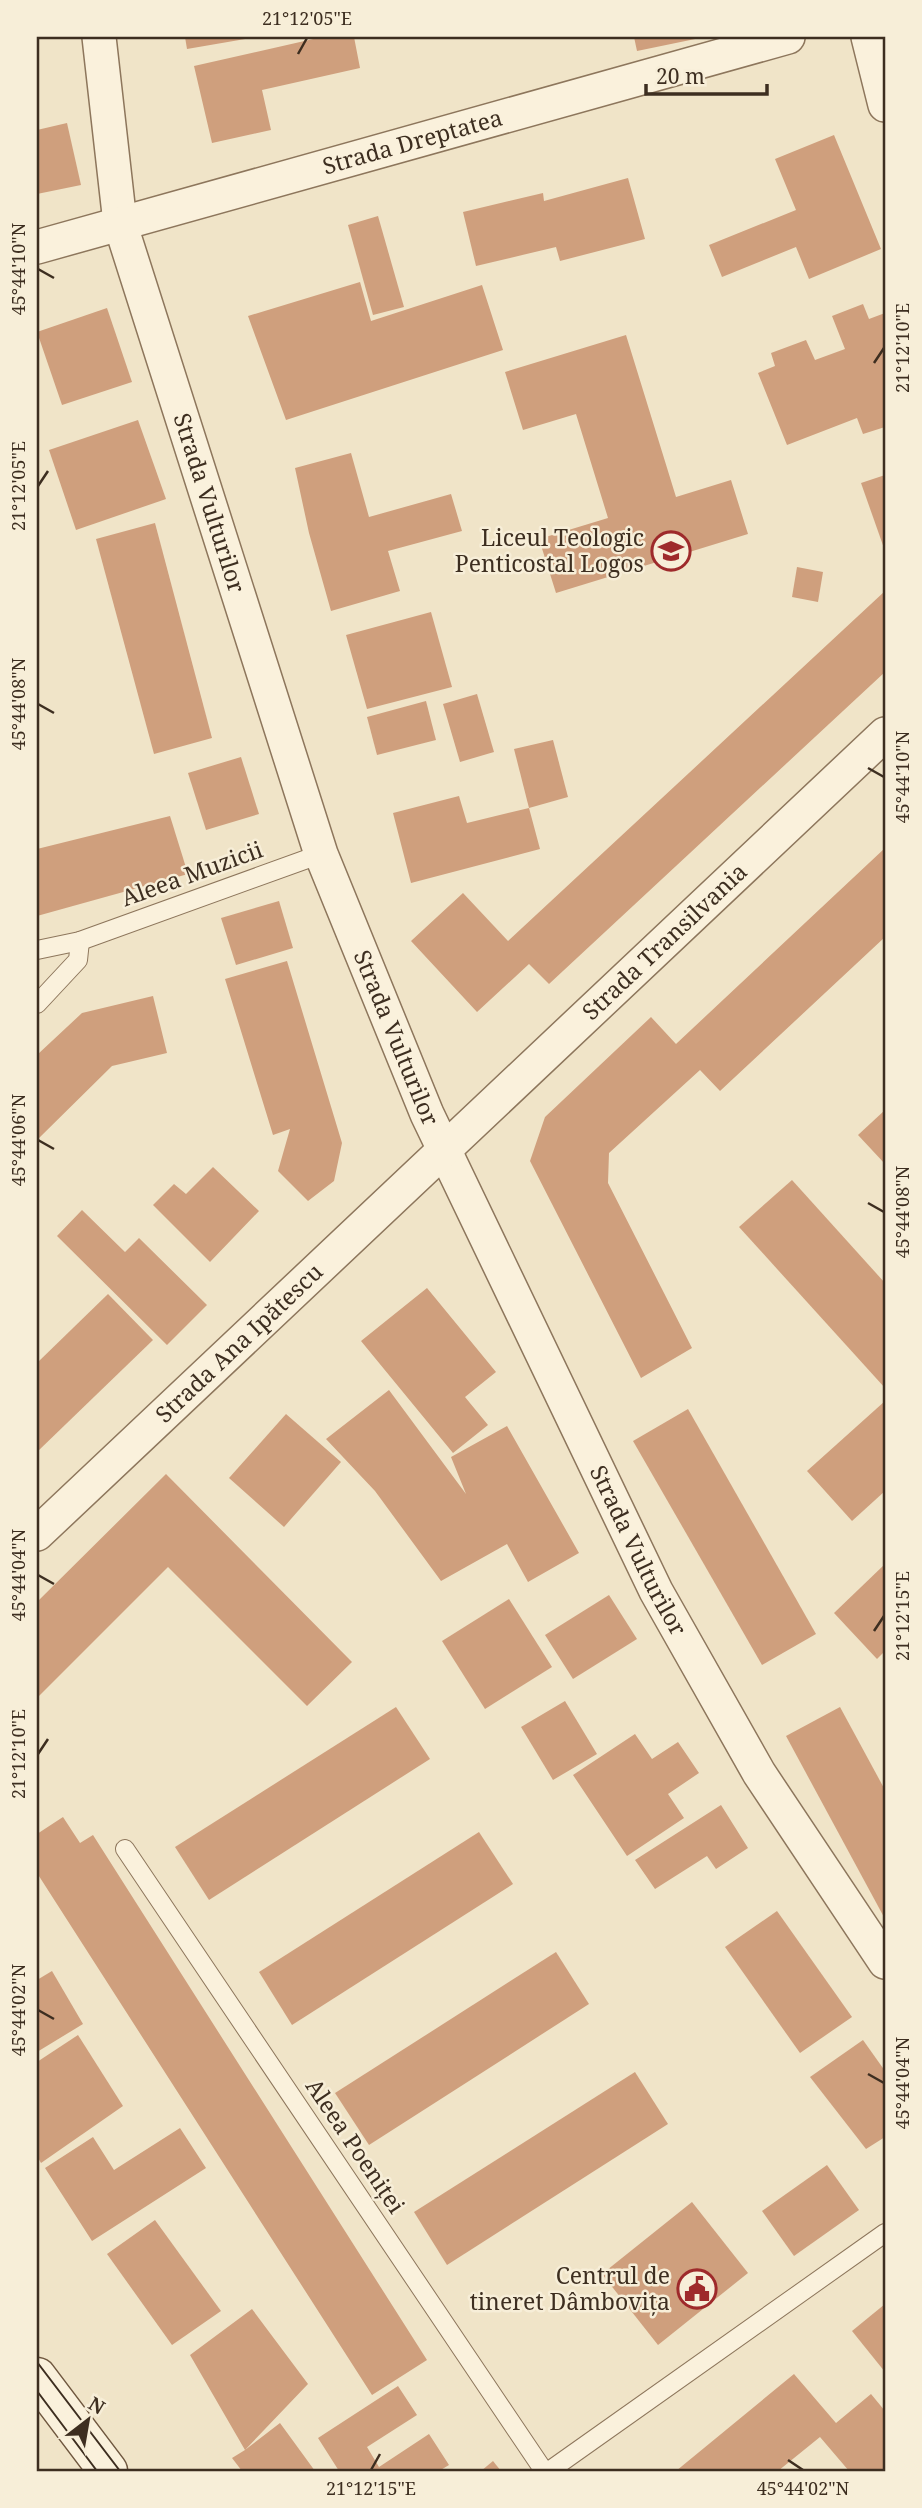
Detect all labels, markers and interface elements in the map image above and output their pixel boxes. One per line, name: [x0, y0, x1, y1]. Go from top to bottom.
text: 21°12'05"E: [262, 6, 352, 30]
scale bar: [646, 52, 766, 96]
text: 20 m: [656, 62, 705, 90]
street label: Strada Dreptatea: [319, 101, 506, 181]
text: 45°44'10"N: [6, 222, 30, 315]
text: 21°12'10"E: [890, 303, 914, 393]
street label: Strada Vulturilor: [167, 409, 254, 597]
text: 21°12'05"E: [6, 441, 30, 531]
place label: Liceul Teologic Penticostal Logos: [455, 521, 644, 579]
school or university icon: Liceul Teologic Penticostal Logos: [650, 530, 692, 572]
text: 45°44'08"N: [6, 657, 30, 750]
text: 45°44'10"N: [890, 730, 914, 823]
street label: Aleea Muzicii: [117, 832, 267, 913]
street label: Strada Transilvania: [575, 855, 753, 1027]
street label: Strada Vulturilor: [347, 945, 447, 1131]
text: 45°44'06"N: [6, 1093, 30, 1186]
text: 45°44'08"N: [890, 1165, 914, 1258]
street label: Strada Ana Ipătescu: [148, 1255, 330, 1429]
street label: Strada Vulturilor: [583, 1460, 695, 1641]
text: 45°44'04"N: [6, 1528, 30, 1621]
text: 21°12'15"E: [890, 1571, 914, 1661]
text: 21°12'10"E: [6, 1709, 30, 1799]
text: 45°44'02"N: [6, 1963, 30, 2056]
text: 45°44'04"N: [890, 2036, 914, 2129]
street label: Aleea Poeniței: [299, 2072, 413, 2220]
place label: Centrul de tineret Dâmbovița: [470, 2259, 670, 2317]
public building icon: Centrul de tineret Dâmbovița: [676, 2268, 718, 2310]
north arrow: [52, 2386, 122, 2456]
text: N: [84, 2390, 110, 2420]
text: 21°12'15"E: [326, 2476, 416, 2500]
text: 45°44'02"N: [757, 2476, 850, 2500]

